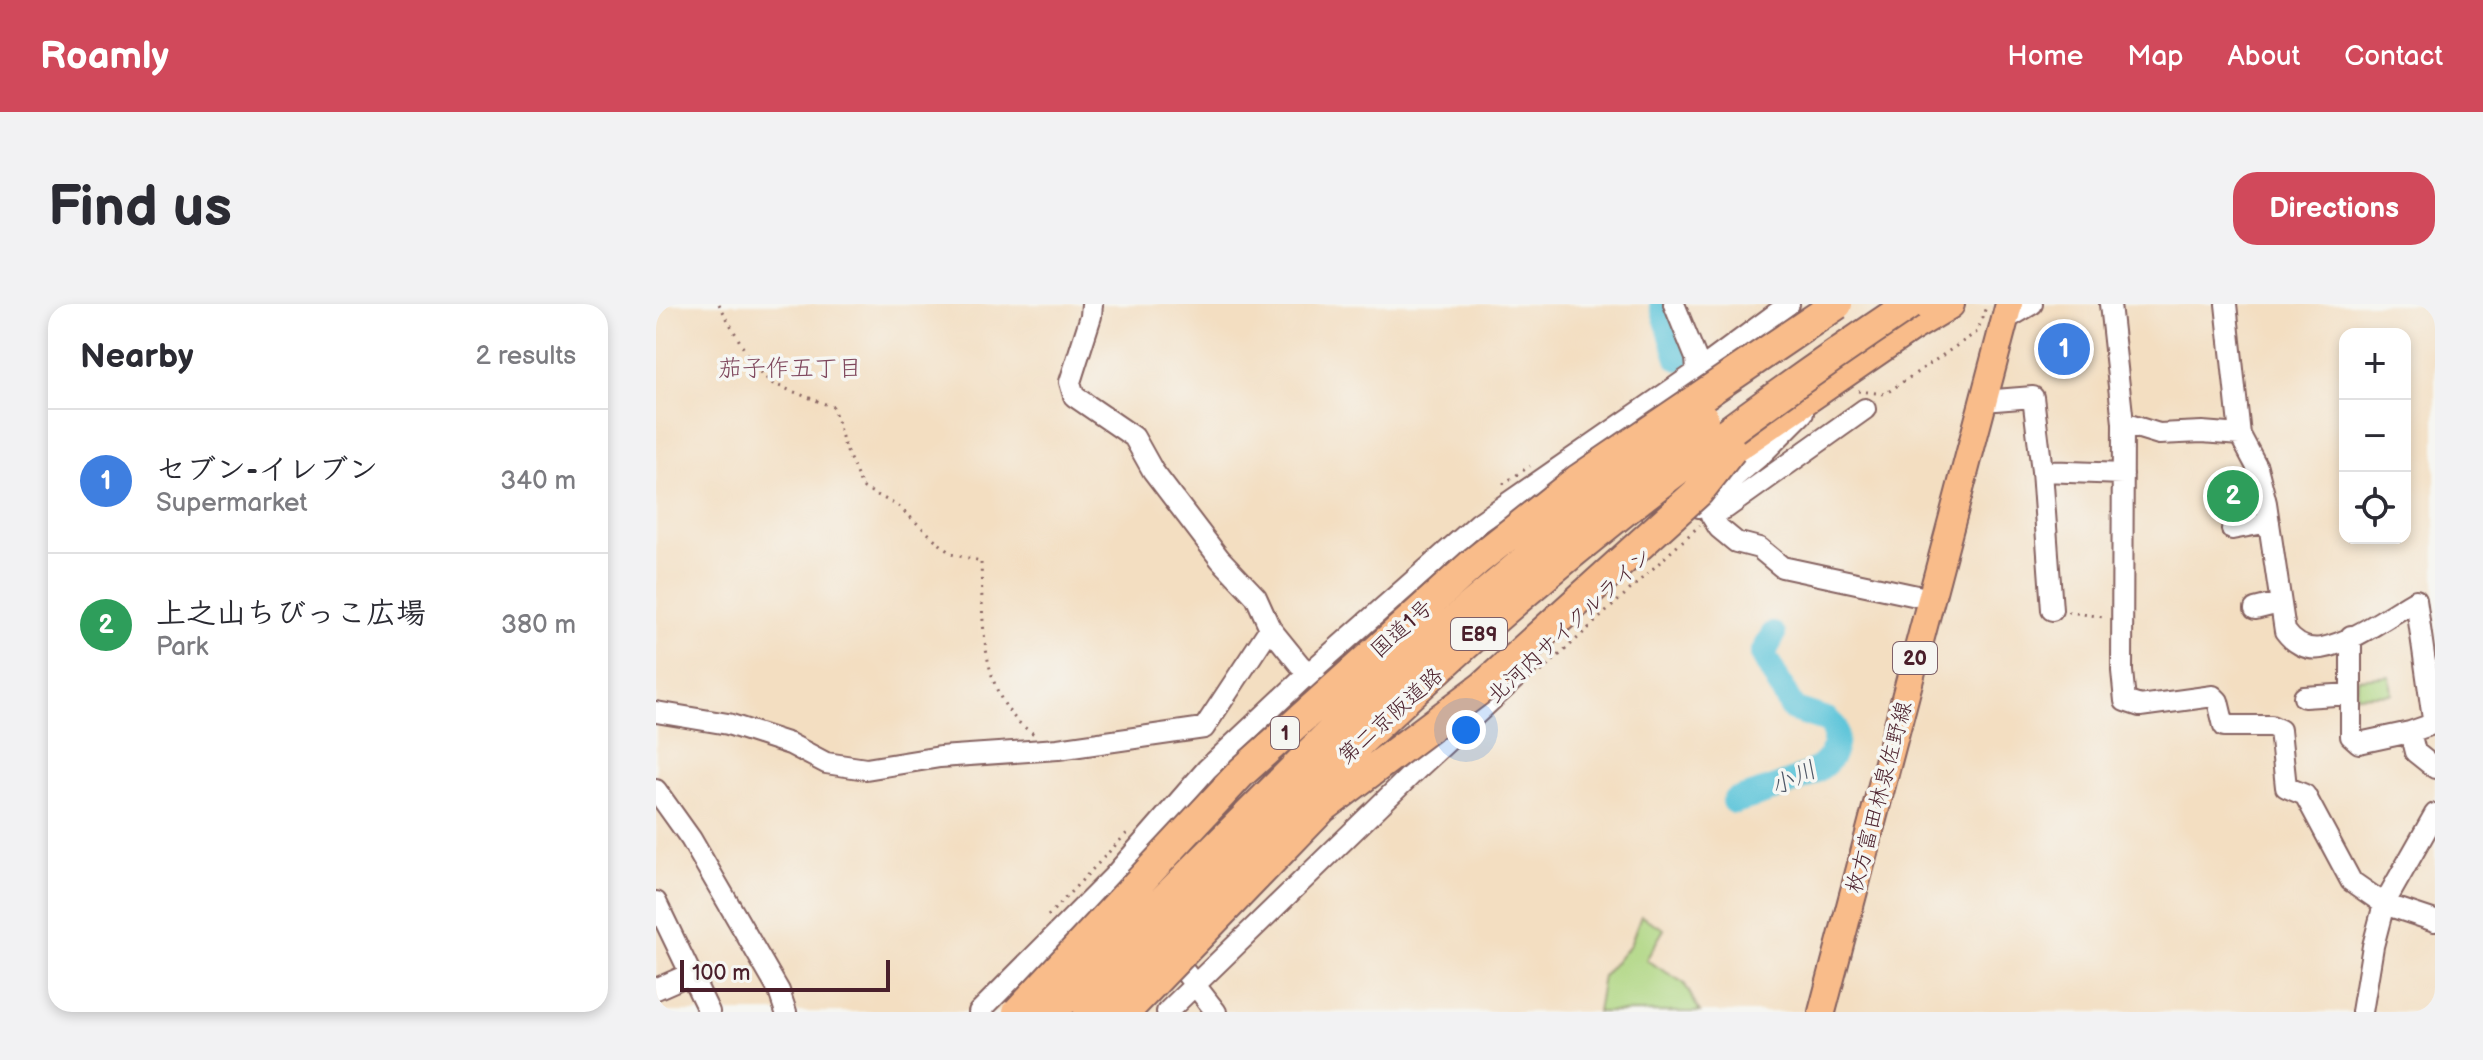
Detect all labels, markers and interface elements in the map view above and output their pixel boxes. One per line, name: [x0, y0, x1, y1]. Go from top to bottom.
text: Roamly: [40, 34, 169, 79]
text: Home: [2007, 40, 2083, 73]
text: Map: [2127, 40, 2184, 73]
text: About: [2228, 40, 2300, 73]
text: Contact: [2344, 40, 2443, 73]
button: Directions: [2233, 172, 2435, 245]
text: Find us: [48, 175, 232, 242]
pin: 1: [2038, 319, 2090, 379]
map controls: [2339, 328, 2411, 544]
button: +: [2339, 328, 2411, 400]
text: Nearby: [80, 336, 194, 377]
text: 2 results: [476, 341, 576, 372]
district label: 茄子作五丁目: [718, 354, 862, 383]
button: −: [2339, 400, 2411, 472]
text: セブン-イレブン: [156, 452, 378, 488]
text: 1: [101, 466, 111, 497]
text: 340 m: [500, 466, 576, 497]
pin: 2: [2207, 466, 2259, 526]
button: locate: [2339, 472, 2411, 544]
text: Supermarket: [156, 488, 307, 519]
street label: 北河内サイクルライン: [1482, 543, 1658, 709]
street label: 国道1号: [1365, 594, 1439, 664]
text: 上之山ちびっこ広場: [156, 596, 426, 632]
text: 2: [98, 610, 114, 641]
text: 380 m: [501, 610, 576, 641]
road number: E89: [1451, 618, 1507, 650]
text: Park: [156, 632, 208, 663]
road number: 20: [1893, 642, 1937, 674]
street label: 第二京阪道路: [1333, 662, 1449, 770]
street label: 枚方富田林泉佐野線: [1841, 698, 1918, 897]
your location: [1446, 710, 1486, 750]
road number: 1: [1271, 717, 1299, 749]
water label: 小川: [1765, 755, 1821, 802]
scale bar: [680, 956, 890, 992]
text: 100 m: [692, 960, 751, 987]

